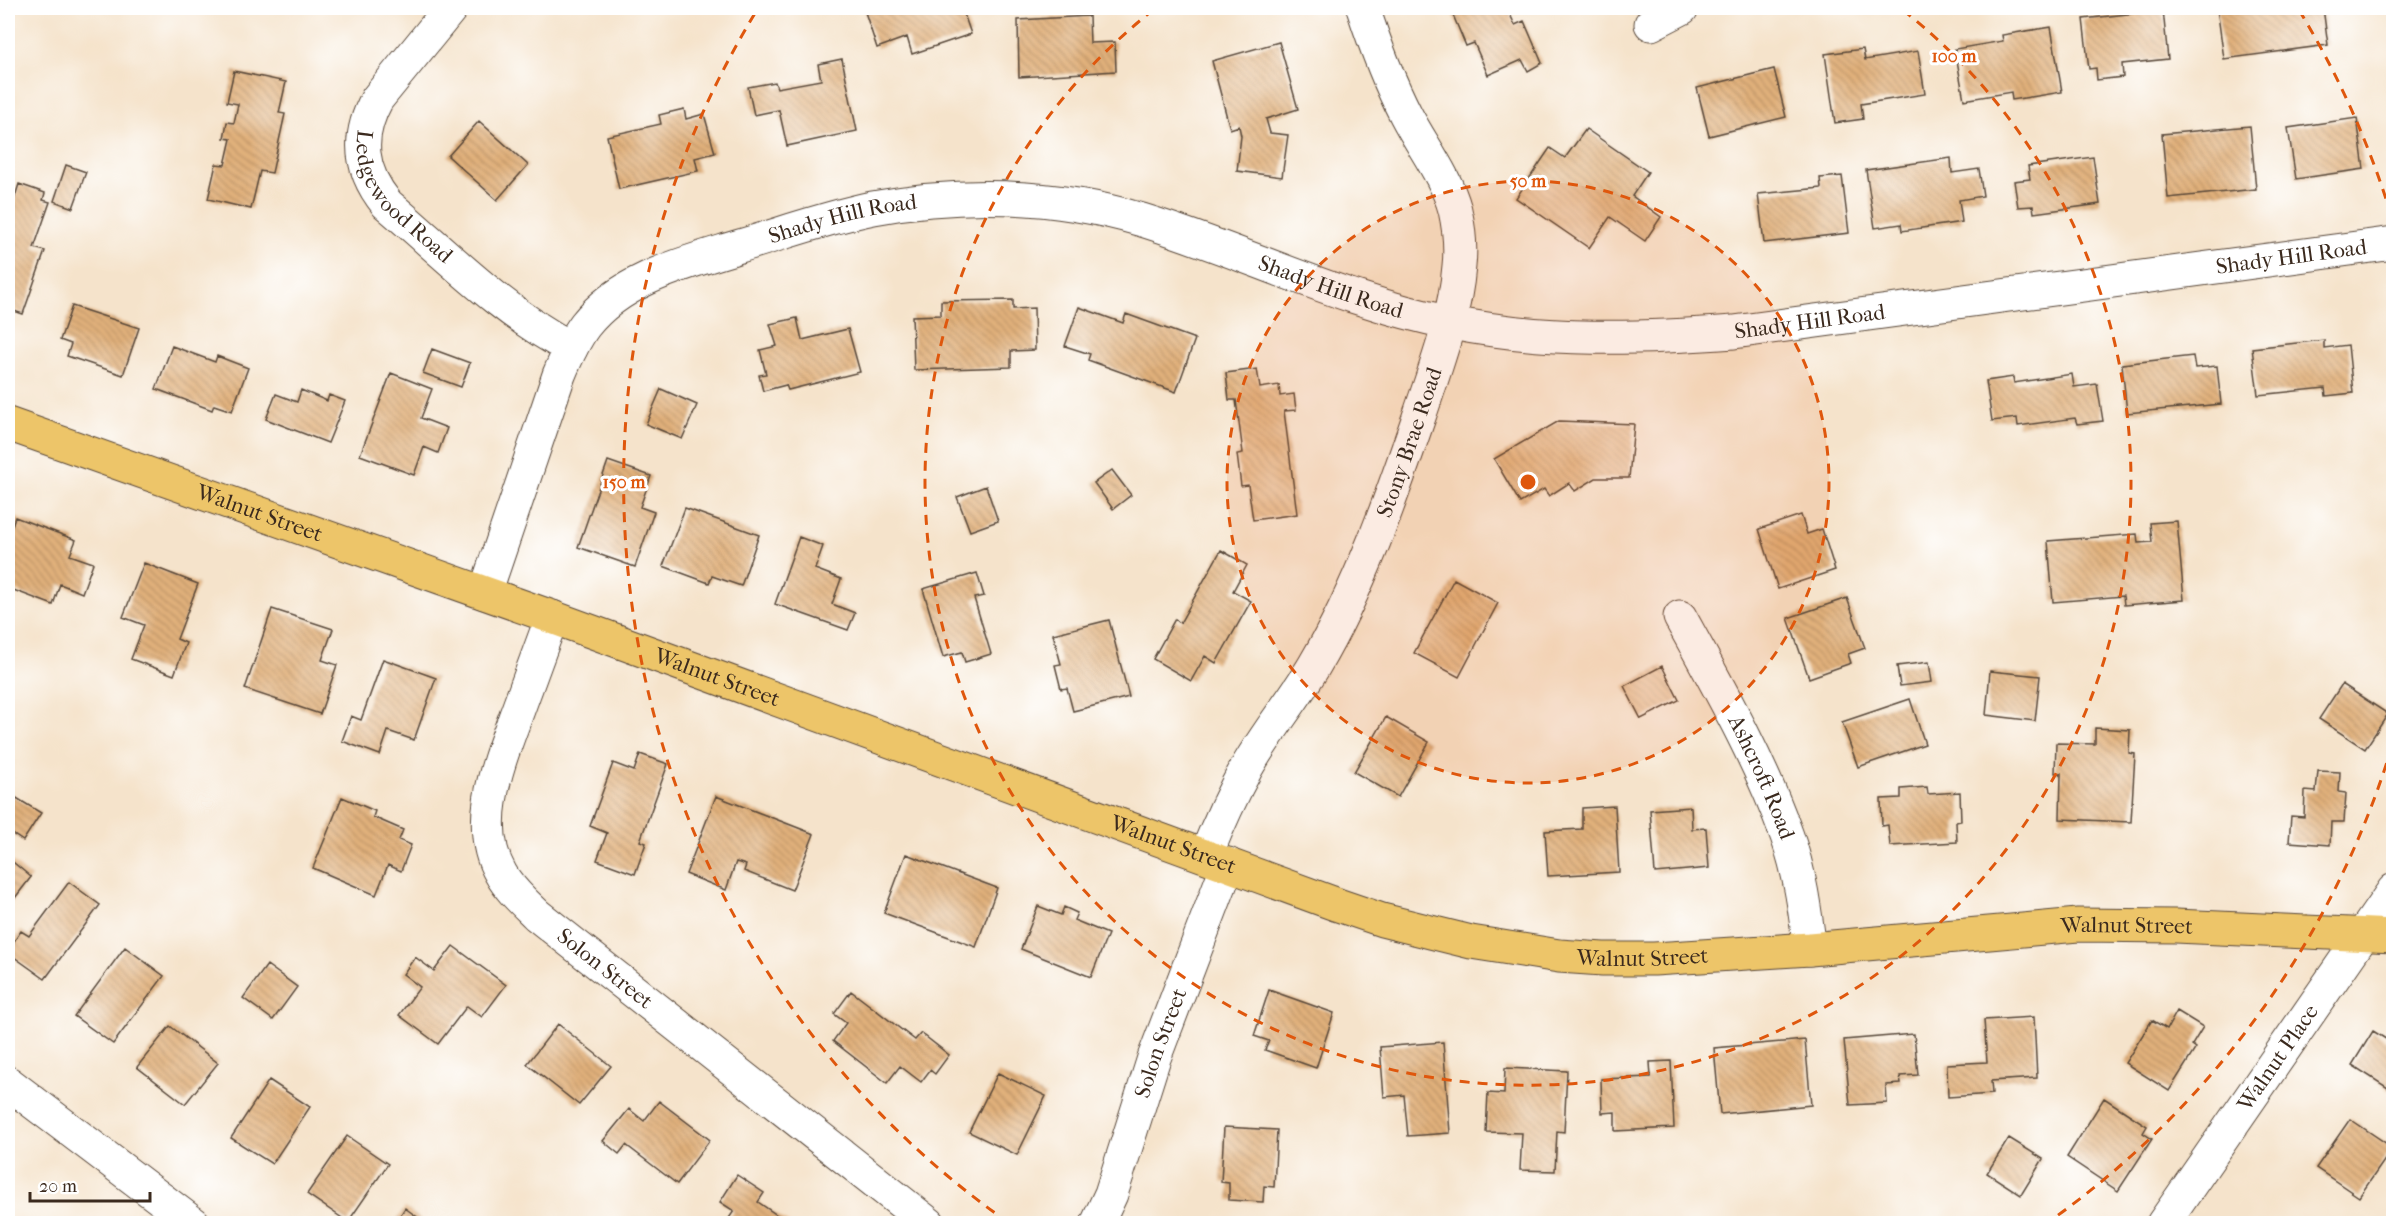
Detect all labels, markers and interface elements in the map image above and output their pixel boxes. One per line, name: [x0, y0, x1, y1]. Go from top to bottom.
text: 100 m: [1931, 46, 1978, 67]
street label: Ledgewood Road: [350, 129, 459, 269]
text: 50 m: [1510, 171, 1547, 192]
street label: Shady Hill Road: [765, 189, 919, 249]
street label: Shady Hill Road: [2214, 234, 2369, 280]
street label: Shady Hill Road: [1255, 250, 1407, 324]
street label: Shady Hill Road: [1733, 299, 1888, 345]
street label: Stony Brae Road: [1371, 363, 1448, 521]
text: 150 m: [603, 472, 646, 493]
centre of rings: [1518, 472, 1538, 492]
street label: Walnut Street: [192, 479, 326, 548]
street label: Walnut Street: [650, 642, 784, 712]
street label: Ashcroft Road: [1722, 710, 1800, 844]
street label: Walnut Street: [1106, 809, 1240, 880]
street label: Walnut Street: [2059, 912, 2194, 940]
street label: Solon Street: [552, 923, 658, 1014]
street label: Walnut Street: [1574, 943, 1709, 972]
street label: Solon Street: [1129, 984, 1192, 1101]
street label: Walnut Place: [2231, 999, 2324, 1117]
scale bar: [30, 1165, 150, 1203]
text: 20 m: [39, 1176, 77, 1197]

